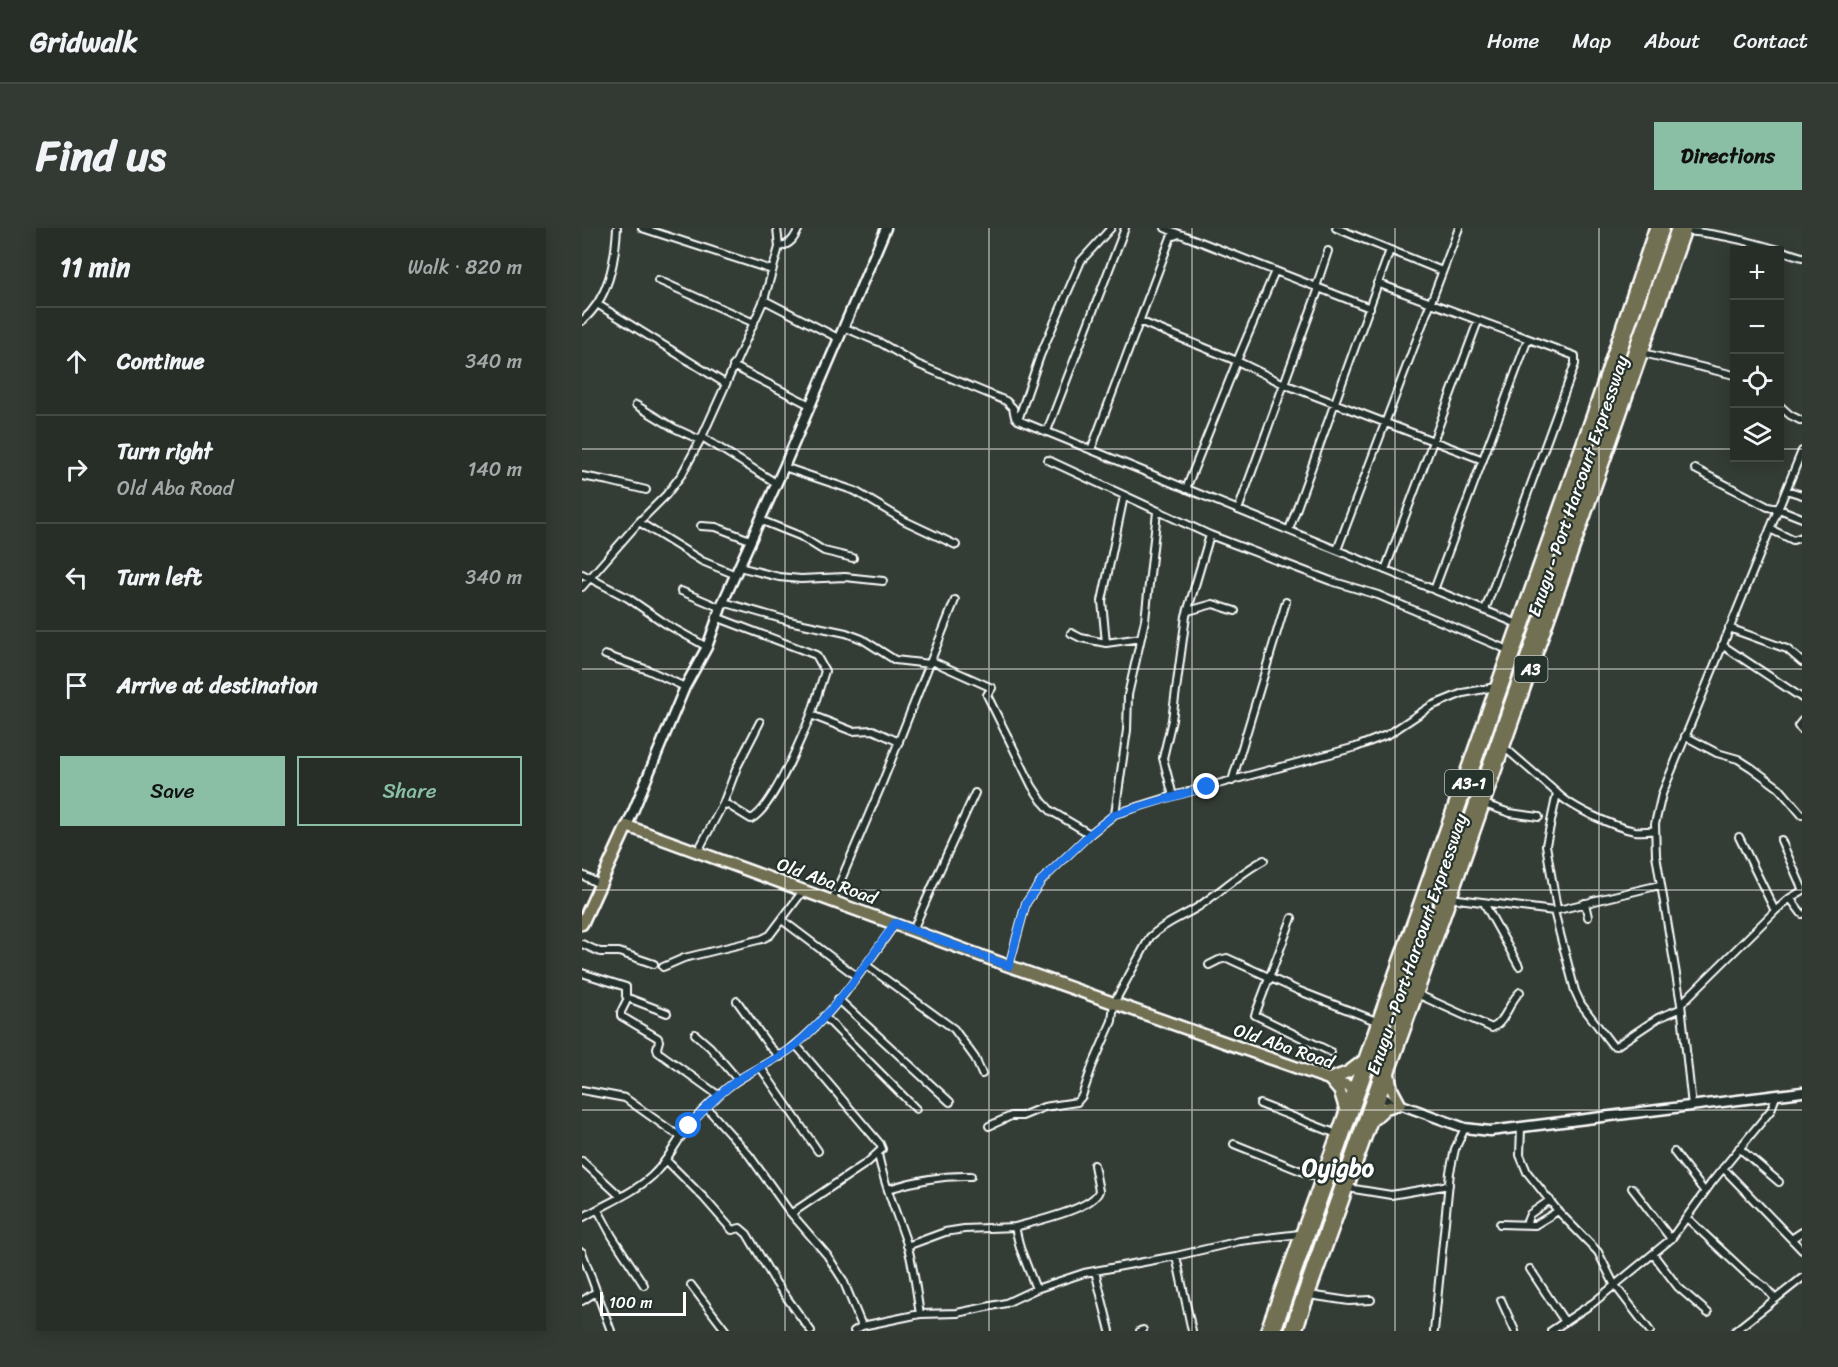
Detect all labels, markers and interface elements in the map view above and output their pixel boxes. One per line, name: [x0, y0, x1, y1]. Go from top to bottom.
text: Gridwalk: [30, 17, 138, 66]
text: Home: [1487, 22, 1539, 60]
text: Map: [1572, 22, 1611, 60]
text: About: [1644, 22, 1701, 60]
text: Contact: [1734, 22, 1808, 60]
text: Find us: [36, 119, 166, 193]
button: Directions: [1654, 122, 1802, 190]
text: 11 min: [60, 244, 130, 290]
map controls: [1730, 246, 1784, 462]
button: +: [1730, 246, 1784, 300]
text: Walk · 820 m: [408, 250, 522, 285]
button: −: [1730, 300, 1784, 354]
text: Continue: [117, 342, 205, 381]
text: 340 m: [465, 344, 522, 379]
icon: ahead: [60, 345, 93, 378]
street label: Enugu - Port Harcourt Expressway: [1518, 350, 1638, 621]
button: locate: [1730, 354, 1784, 408]
button: layers: [1730, 408, 1784, 462]
text: Turn right: [117, 432, 212, 471]
text: 140 m: [468, 452, 522, 487]
icon: right: [60, 453, 93, 486]
text: Old Aba Road: [117, 471, 233, 506]
text: Turn left: [117, 558, 202, 597]
text: 340 m: [465, 560, 522, 595]
icon: left: [60, 561, 93, 594]
road number: A3: [1514, 656, 1548, 682]
text: Arrive at destination: [117, 666, 318, 705]
icon: arrive: [60, 669, 93, 702]
button: Save: [60, 756, 285, 826]
button: Share: [297, 756, 522, 826]
road number: A3-1: [1445, 770, 1493, 796]
route end: [1193, 773, 1219, 799]
street label: Enugu - Port Harcourt Expressway: [1357, 808, 1477, 1079]
street label: Old Aba Road: [772, 848, 883, 914]
street label: Old Aba Road: [1229, 1014, 1340, 1079]
route start: [675, 1112, 701, 1138]
district label: Oyigbo: [1302, 1147, 1375, 1189]
text: 100 m: [609, 1288, 653, 1317]
scale bar: [600, 1289, 686, 1316]

